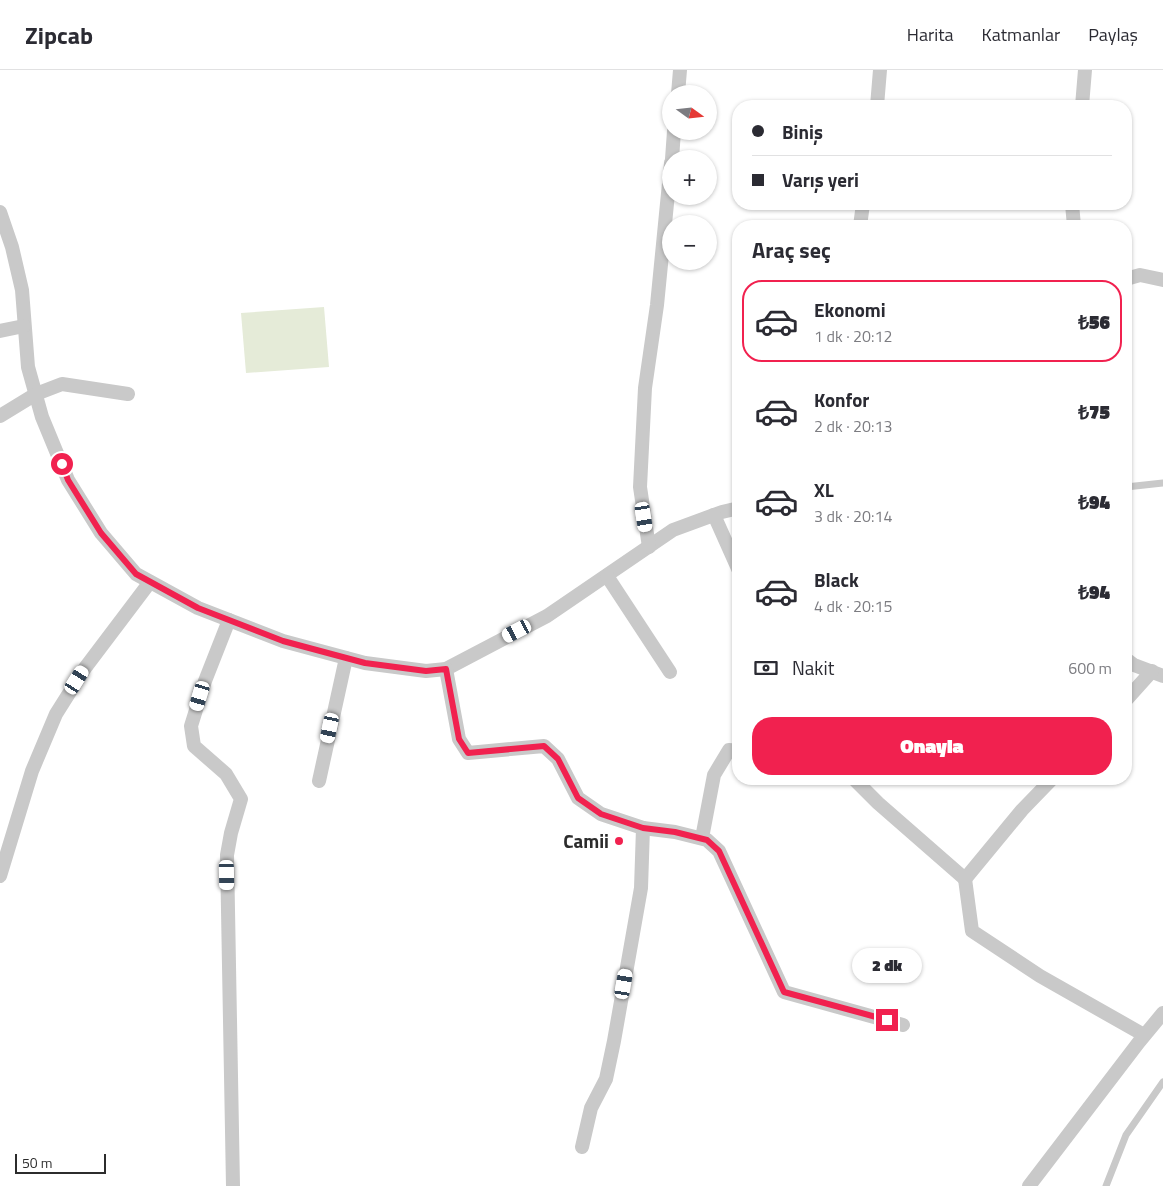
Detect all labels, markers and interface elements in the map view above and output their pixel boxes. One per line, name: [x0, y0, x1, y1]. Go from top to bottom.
text: Zipcab: [25, 17, 93, 53]
text: Harita: [907, 21, 954, 48]
text: Katmanlar: [982, 21, 1060, 48]
text: Paylaş: [1088, 21, 1138, 48]
north arrow: [662, 85, 718, 140]
map controls: [662, 85, 717, 270]
text: Biniş: [782, 117, 823, 146]
button: +: [662, 150, 717, 205]
text: Varış yeri: [782, 165, 859, 194]
button: −: [662, 215, 717, 270]
text: Araç seç: [752, 233, 831, 267]
text: Ekonomi: [814, 295, 886, 324]
icon: car: [754, 299, 799, 344]
text: ₺56: [1078, 307, 1110, 336]
text: 1 dk · 20:12: [814, 324, 892, 348]
text: Konfor: [814, 385, 869, 414]
icon: car: [754, 389, 799, 434]
text: ₺75: [1078, 397, 1110, 426]
text: 2 dk · 20:13: [814, 414, 892, 438]
route start: [51, 453, 73, 475]
text: XL: [814, 475, 834, 504]
icon: car: [754, 479, 799, 524]
text: ₺94: [1078, 487, 1110, 516]
car: [634, 501, 653, 533]
text: 3 dk · 20:14: [814, 504, 892, 528]
text: Black: [814, 565, 859, 594]
icon: car: [754, 569, 799, 614]
text: ₺94: [1078, 577, 1110, 606]
text: 4 dk · 20:15: [814, 594, 892, 618]
car: [500, 618, 533, 644]
text: Nakit: [792, 653, 834, 682]
icon: cash: [752, 654, 780, 682]
text: 600 m: [1068, 656, 1112, 680]
car: [62, 663, 91, 697]
car: [188, 679, 211, 713]
car: [319, 712, 340, 744]
button: Onayla: [752, 717, 1112, 775]
place label: Camii: [563, 826, 609, 855]
marker: Camii: [613, 835, 625, 847]
car: [219, 860, 234, 890]
callout: 2 dk: [852, 948, 922, 982]
text: 2 dk: [872, 953, 902, 977]
car: [614, 968, 633, 1000]
route end: [876, 1009, 898, 1031]
scale bar: [15, 1151, 106, 1174]
text: 50 m: [22, 1152, 52, 1173]

